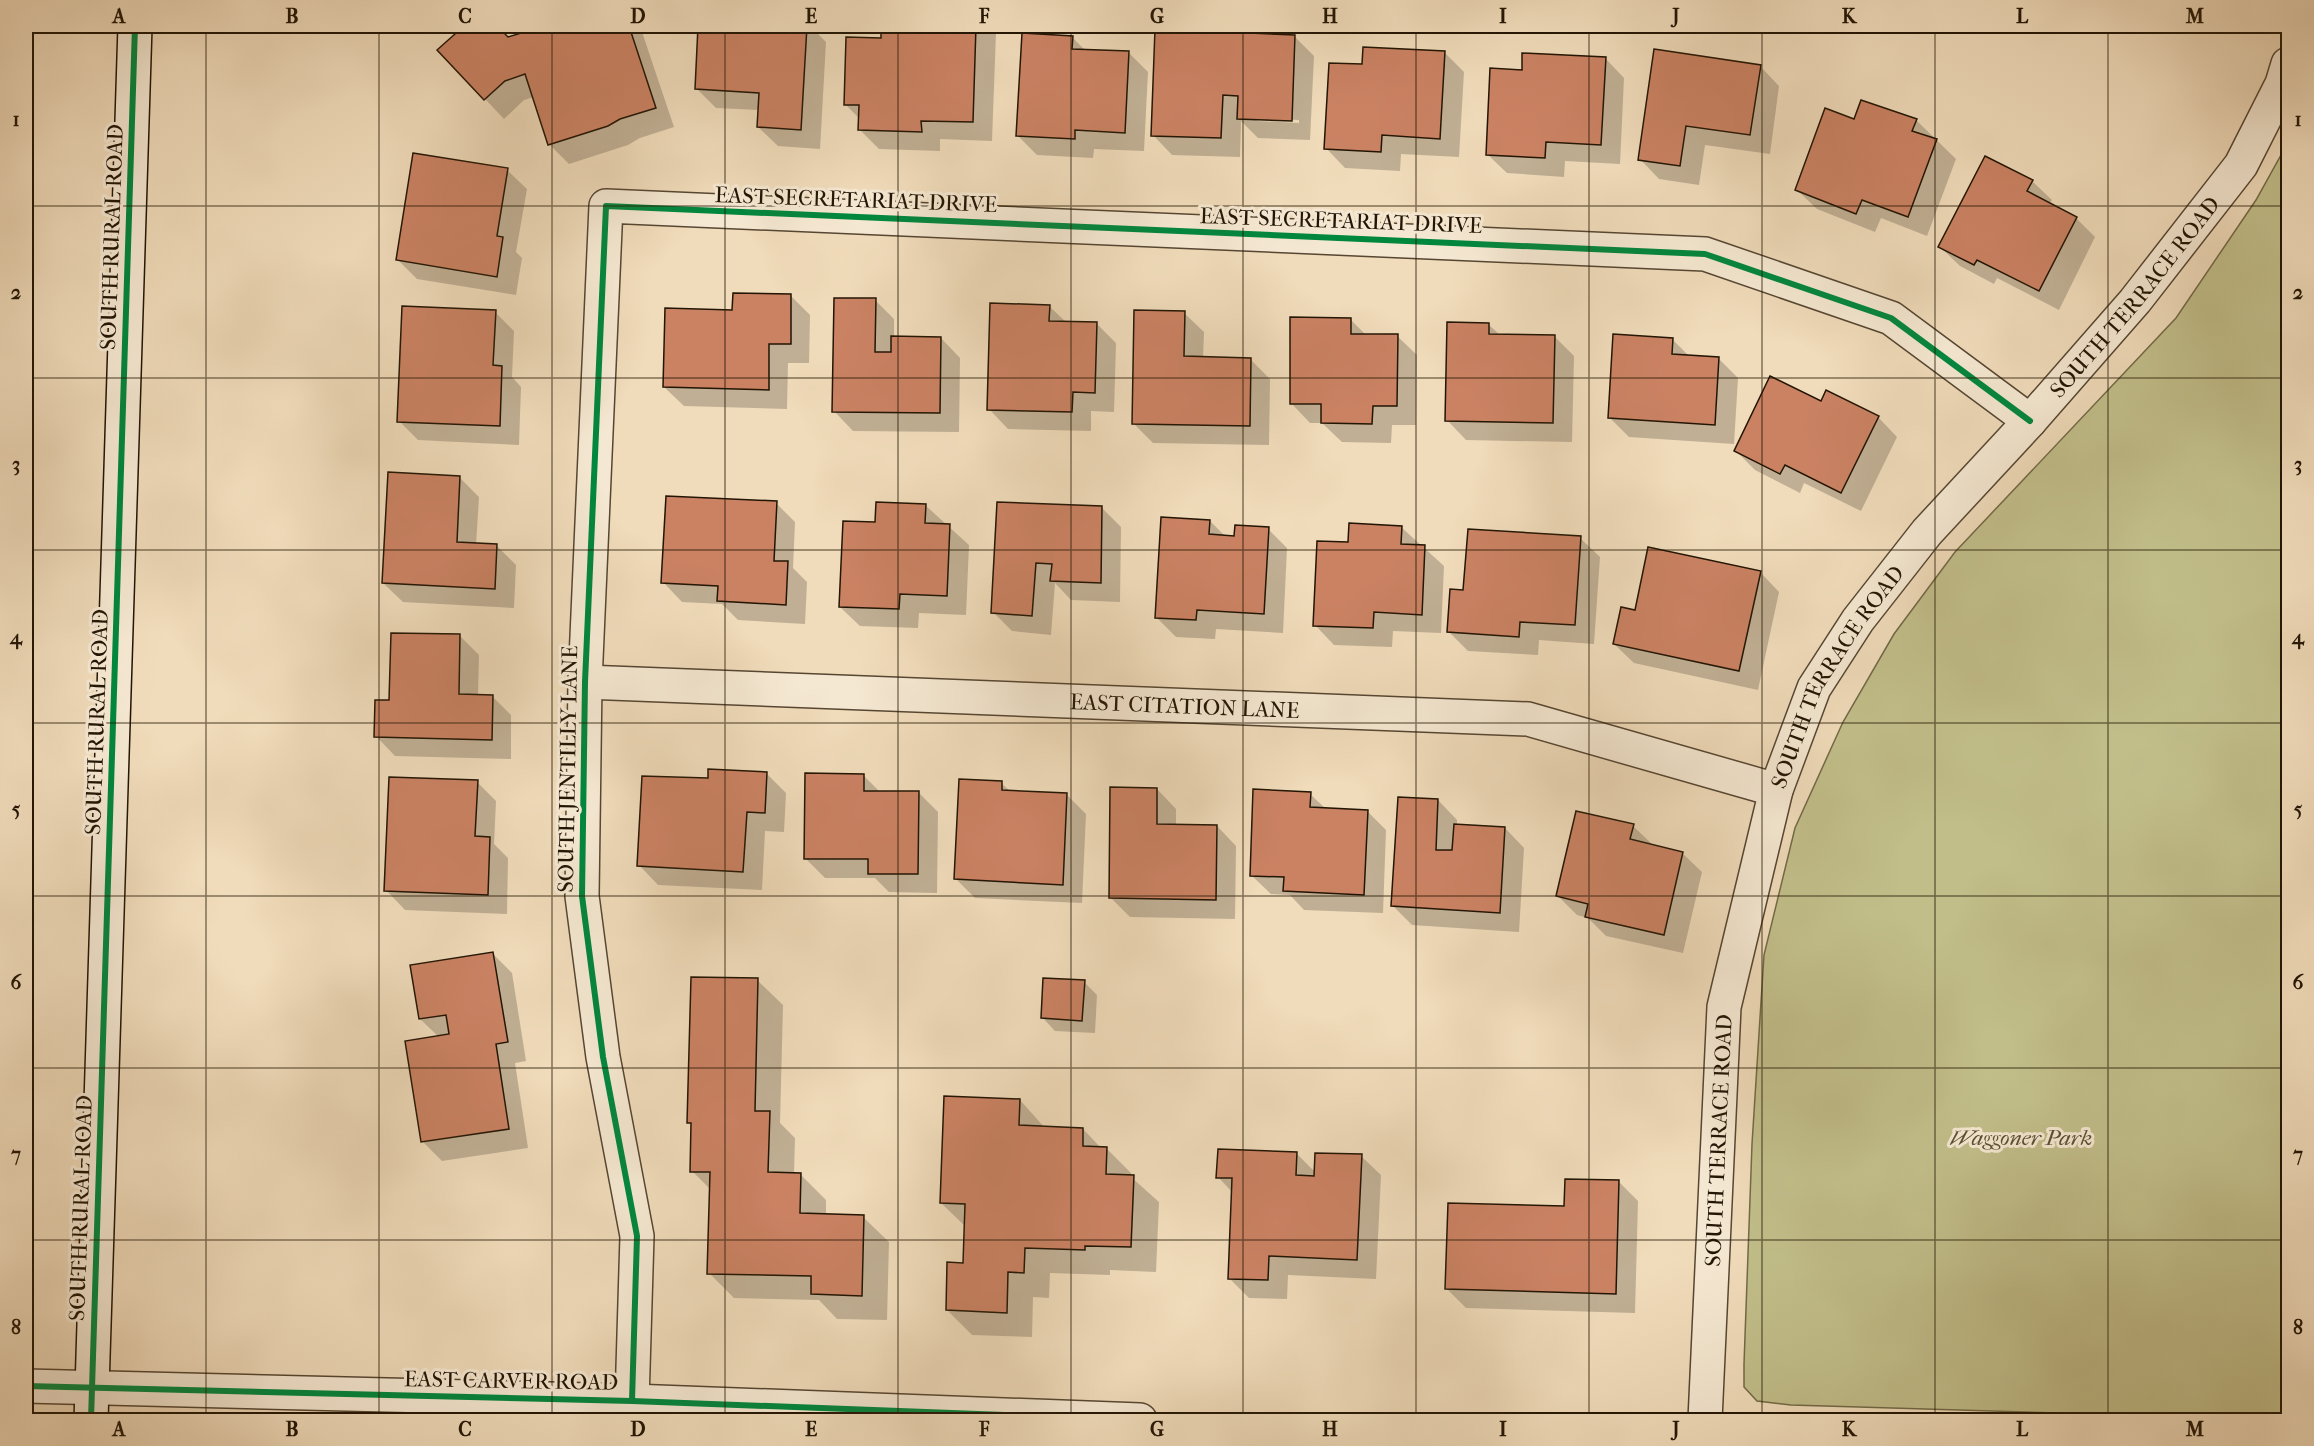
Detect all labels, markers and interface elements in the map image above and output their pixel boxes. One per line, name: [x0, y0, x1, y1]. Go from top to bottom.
text: A: [111, 5, 127, 28]
text: B: [285, 5, 299, 28]
text: C: [458, 5, 472, 28]
text: D: [630, 5, 646, 28]
text: E: [805, 5, 817, 28]
text: F: [978, 5, 990, 28]
text: G: [1150, 5, 1164, 28]
text: H: [1322, 5, 1338, 28]
text: I: [1499, 5, 1507, 28]
text: J: [1670, 5, 1680, 28]
text: K: [1842, 5, 1858, 28]
text: L: [2016, 5, 2029, 28]
text: M: [2185, 5, 2205, 28]
text: 1: [12, 108, 20, 131]
text: 1: [2294, 108, 2302, 131]
street label: SOUTH RURAL ROAD: [95, 124, 129, 351]
street label: EAST SECRETARIAT DRIVE: [714, 182, 998, 218]
street label: SOUTH TERRACE ROAD: [2045, 192, 2226, 403]
street label: EAST SECRETARIAT DRIVE: [1199, 203, 1483, 239]
text: 2: [11, 281, 21, 304]
text: 2: [2293, 281, 2303, 304]
text: 3: [12, 453, 20, 476]
text: 3: [2294, 453, 2302, 476]
street label: SOUTH TERRACE ROAD: [1766, 561, 1910, 792]
street label: SOUTH RURAL ROAD: [80, 609, 114, 836]
text: 4: [9, 626, 23, 650]
text: 4: [2291, 626, 2305, 650]
street label: SOUTH JENTILLY LANE: [553, 645, 583, 893]
street label: EAST CITATION LANE: [1069, 689, 1300, 724]
text: 5: [12, 798, 21, 821]
text: 5: [2294, 798, 2303, 821]
text: 6: [11, 971, 23, 994]
text: 6: [2293, 971, 2305, 994]
street label: SOUTH TERRACE ROAD: [1700, 1013, 1738, 1267]
street label: SOUTH RURAL ROAD: [64, 1095, 98, 1322]
park label: Waggoner Park: [1950, 1125, 2092, 1151]
text: 7: [10, 1143, 21, 1166]
text: 7: [2292, 1143, 2303, 1166]
text: 8: [11, 1316, 21, 1339]
text: 8: [2293, 1316, 2303, 1339]
street label: EAST CARVER ROAD: [404, 1366, 618, 1396]
text: A: [111, 1418, 127, 1441]
text: B: [285, 1418, 299, 1441]
text: C: [458, 1418, 472, 1441]
text: D: [630, 1418, 646, 1441]
text: E: [805, 1418, 817, 1441]
text: F: [978, 1418, 990, 1441]
text: G: [1150, 1418, 1164, 1441]
text: H: [1322, 1418, 1338, 1441]
text: I: [1499, 1418, 1507, 1441]
text: J: [1670, 1418, 1680, 1441]
text: K: [1842, 1418, 1858, 1441]
text: L: [2016, 1418, 2029, 1441]
text: M: [2185, 1418, 2205, 1441]

